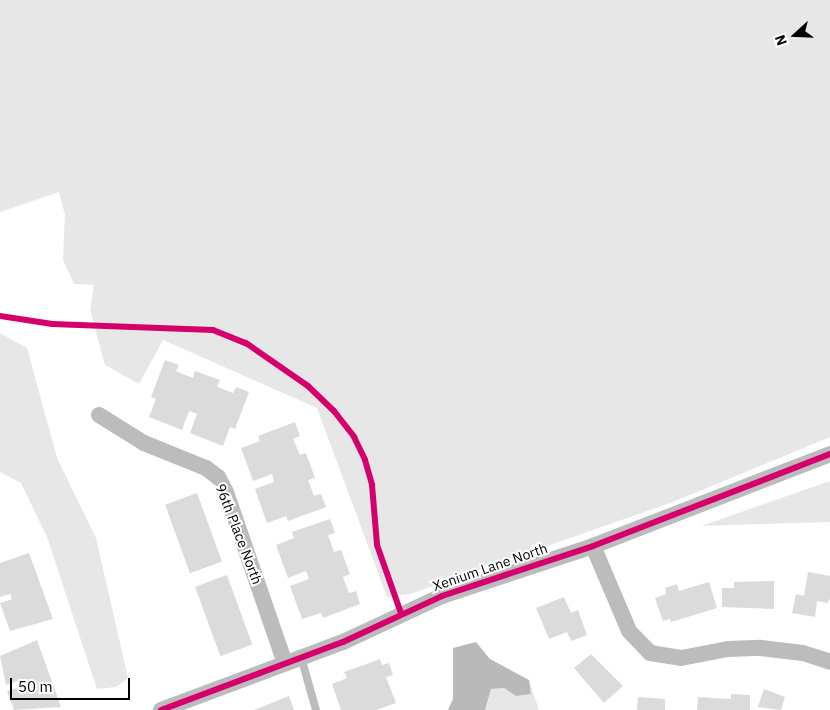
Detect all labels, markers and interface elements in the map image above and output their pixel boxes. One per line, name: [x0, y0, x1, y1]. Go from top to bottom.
north arrow: [770, 10, 820, 60]
text: N: [771, 32, 791, 48]
street label: 96th Place North: [212, 481, 266, 587]
street label: Xenium Lane North: [430, 539, 550, 595]
scale bar: [12, 668, 132, 700]
text: 50 m: [18, 677, 53, 696]

